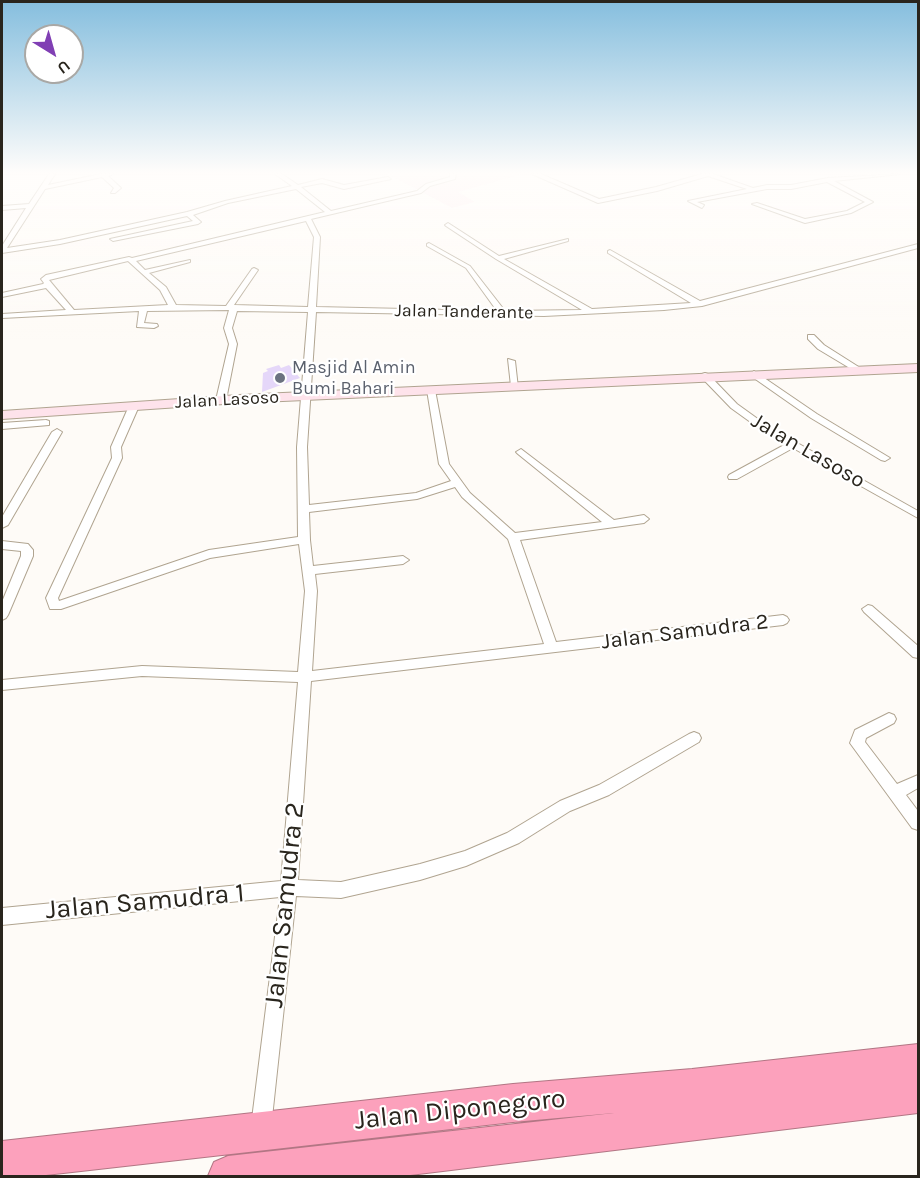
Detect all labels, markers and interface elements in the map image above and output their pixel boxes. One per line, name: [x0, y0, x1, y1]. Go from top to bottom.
north arrow: [24, 24, 84, 84]
text: U: [54, 56, 74, 78]
street label: Jalan Tanderante: [394, 300, 534, 324]
place label: Masjid Al Amin Bumi Bahari: [292, 357, 416, 400]
marker: Masjid Al Amin Bumi Bahari: [273, 371, 287, 385]
street label: Jalan Lasoso: [174, 386, 280, 414]
street label: Jalan Lasoso: [746, 408, 870, 494]
street label: Jalan Samudra 2: [600, 609, 770, 655]
street label: Jalan Samudra 2: [258, 801, 312, 1009]
street label: Jalan Samudra 1: [44, 877, 246, 927]
street label: Jalan Diponegoro: [353, 1083, 567, 1137]

